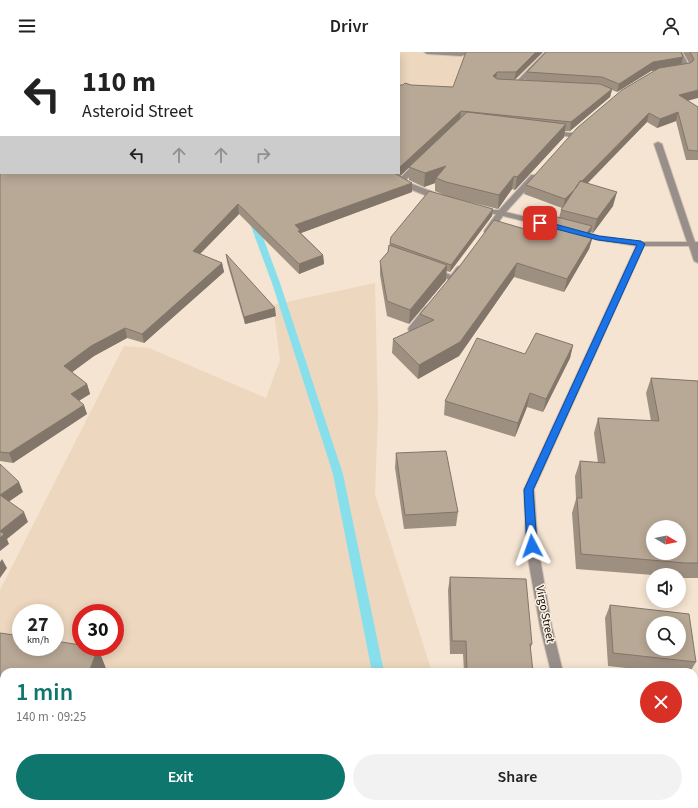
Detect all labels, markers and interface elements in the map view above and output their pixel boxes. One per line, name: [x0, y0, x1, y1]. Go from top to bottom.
text: Drivr: [330, 14, 368, 39]
icon: menu: [16, 15, 38, 37]
icon: person: [660, 15, 682, 37]
text: 110 m: [82, 62, 156, 102]
icon: left: [16, 68, 68, 120]
text: Asteroid Street: [82, 99, 193, 124]
icon: left: [126, 144, 148, 166]
icon: ahead: [168, 144, 190, 166]
icon: ahead: [210, 144, 232, 166]
icon: right: [252, 144, 274, 166]
pin: [523, 206, 557, 240]
icon: arrive: [529, 212, 551, 234]
north arrow: [646, 520, 686, 560]
map controls: [646, 520, 686, 656]
position arrow: [511, 525, 553, 567]
button: sound: [646, 568, 686, 608]
street label: Virgo Street: [531, 584, 559, 644]
speed limit sign: 30: [72, 604, 124, 656]
text: 27: [27, 611, 49, 639]
button: search: [646, 616, 686, 656]
text: km/h: [27, 633, 49, 647]
text: 1 min: [16, 675, 73, 710]
button: close: [640, 681, 682, 723]
text: 140 m · 09:25: [16, 708, 86, 726]
button: Exit: [16, 754, 345, 800]
button: Share: [353, 754, 682, 800]

